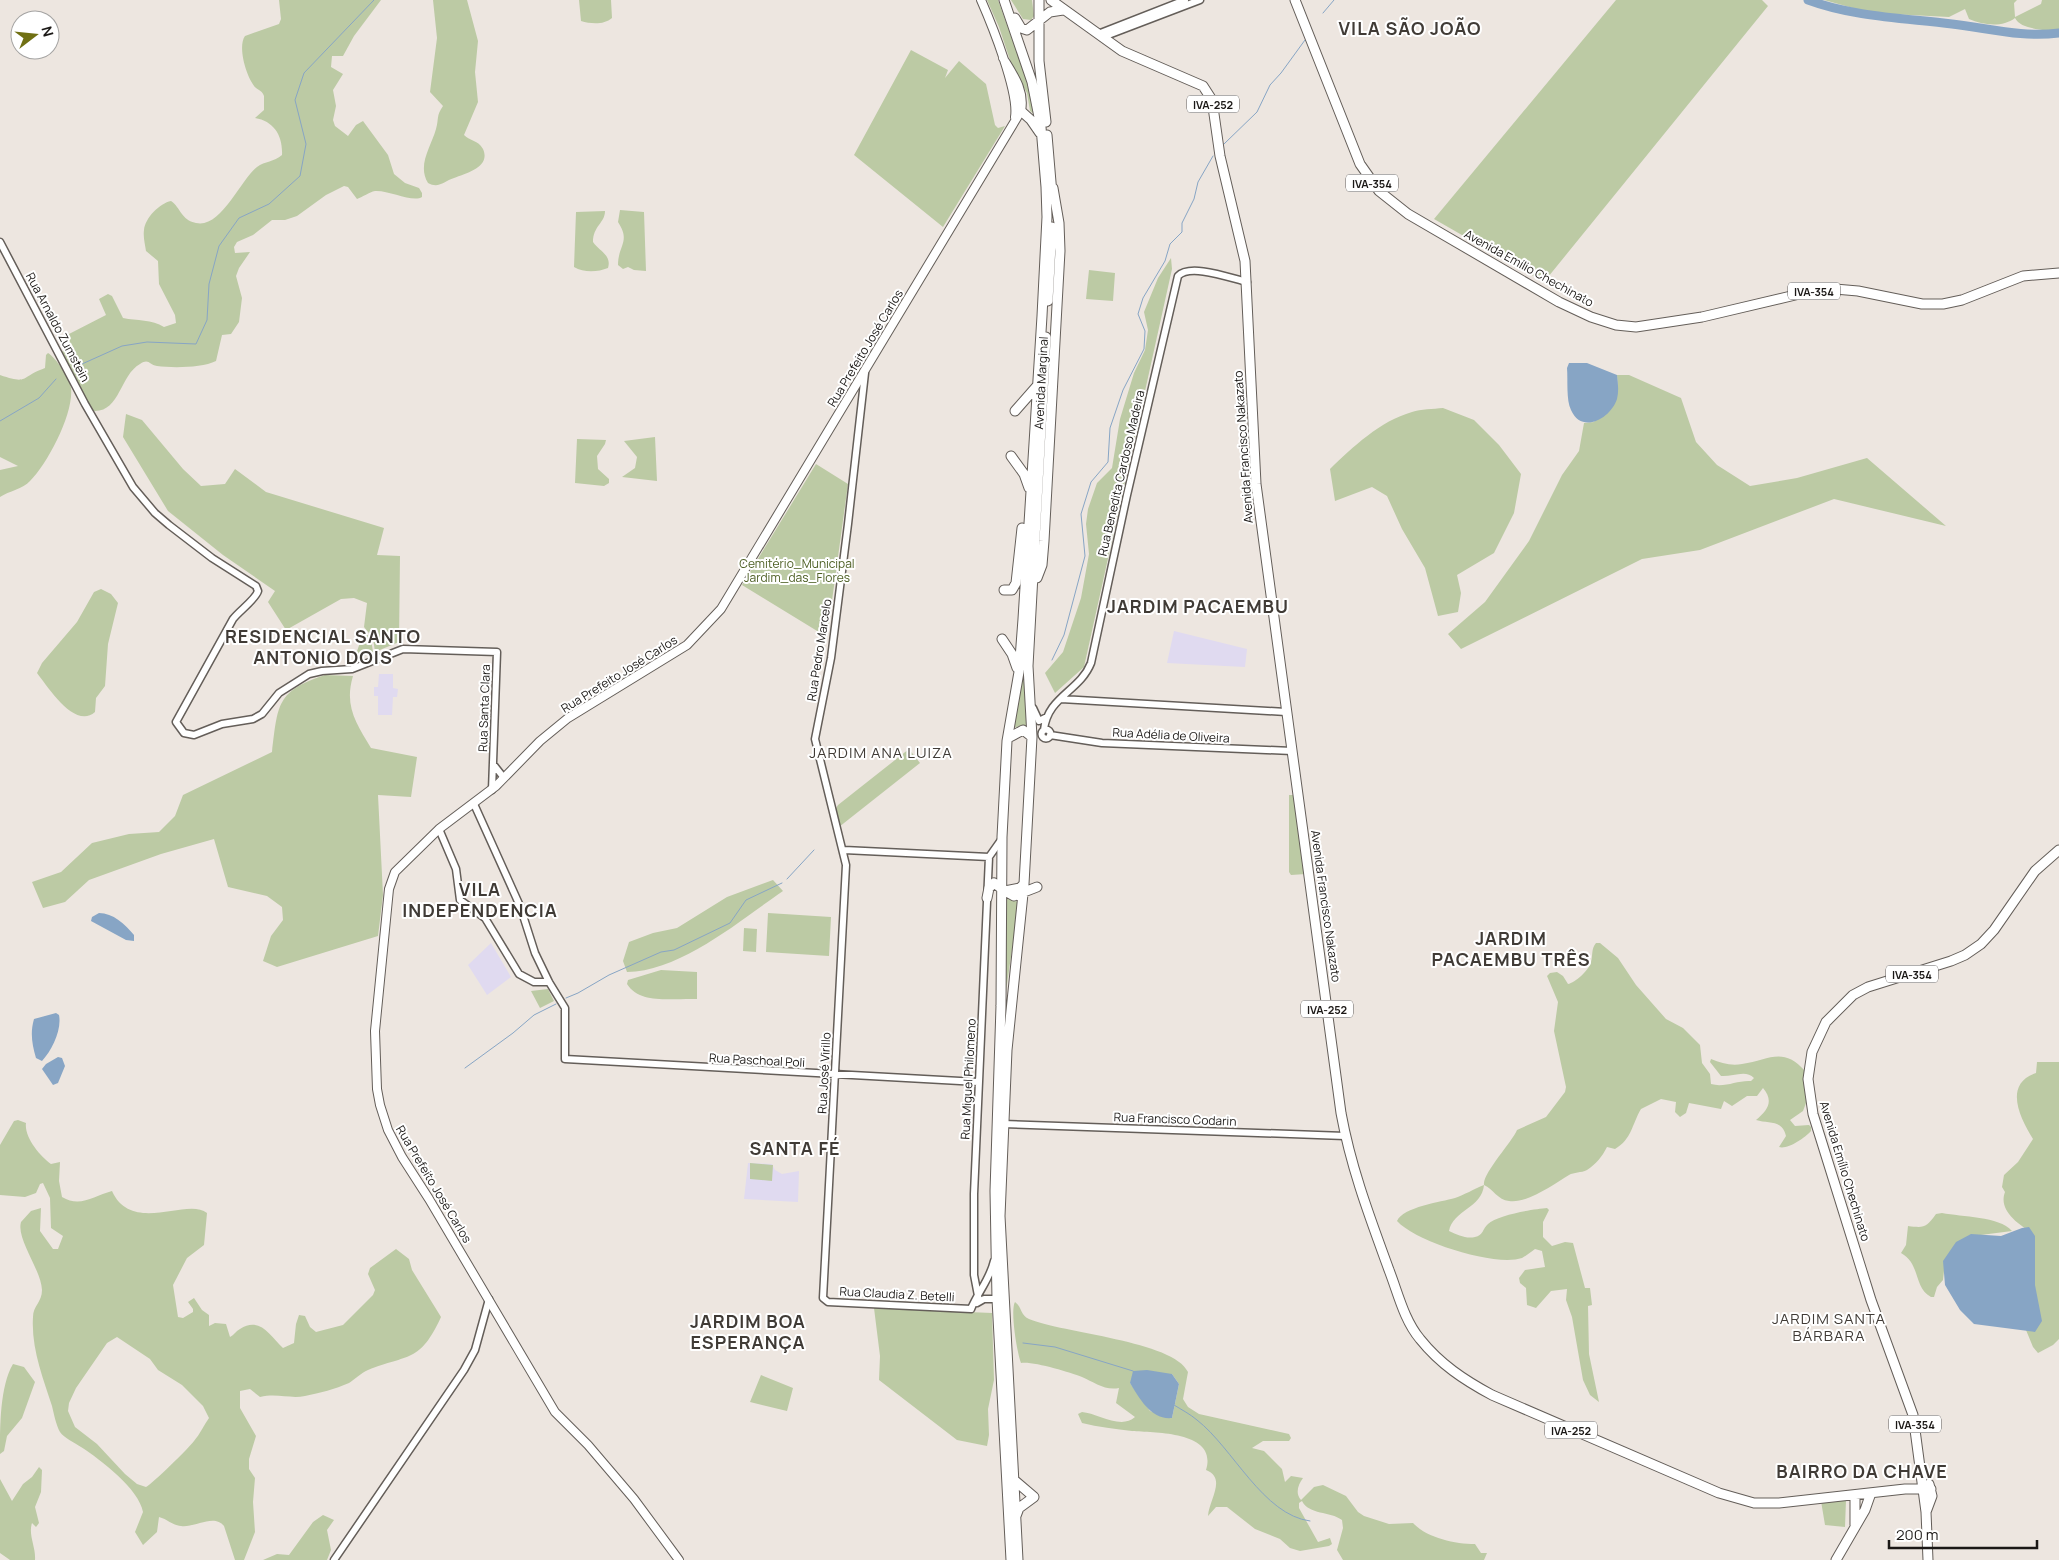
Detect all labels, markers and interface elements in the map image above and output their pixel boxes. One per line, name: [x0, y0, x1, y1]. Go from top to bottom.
north arrow: [10, 10, 60, 60]
district label: VILA SÃO JOÃO: [1339, 16, 1481, 40]
text: N: [37, 24, 58, 39]
road number: IVA-252: [1187, 96, 1239, 112]
road number: IVA-354: [1346, 174, 1398, 192]
street label: Avenida Emílio Chechinato: [1461, 225, 1597, 311]
street label: Rua Arnaldo Zumstein: [22, 269, 94, 385]
road number: IVA-354: [1788, 282, 1840, 300]
street label: Rua Prefeito José Carlos: [823, 286, 907, 410]
street label: Avenida Marginal: [1030, 336, 1052, 430]
street label: Avenida Francisco Nakazato: [1229, 370, 1257, 524]
street label: Rua Benedita Cardoso Madeira: [1094, 388, 1148, 558]
park label: Cemitério_Municipal Jardim_das_Flores: [739, 555, 855, 586]
district label: JARDIM PACAEMBU: [1107, 594, 1289, 618]
street label: Rua Pedro Marcelo: [803, 598, 835, 702]
district label: RESIDENCIAL SANTO ANTONIO DOIS: [225, 624, 421, 669]
street label: Rua Prefeito José Carlos: [558, 631, 680, 717]
street label: Rua Santa Clara: [474, 664, 494, 752]
street label: Rua Adélia de Oliveira: [1112, 723, 1230, 747]
district label: JARDIM ANA LUIZA: [809, 742, 953, 763]
street label: Avenida Francisco Nakazato: [1307, 829, 1345, 983]
district label: VILA INDEPENDENCIA: [402, 877, 558, 922]
district label: JARDIM PACAEMBU TRÊS: [1431, 926, 1591, 971]
road number: IVA-354: [1886, 966, 1938, 982]
road number: IVA-252: [1301, 1001, 1353, 1018]
street label: Rua Miguel Philomeno: [956, 1018, 980, 1140]
street label: Rua José Virillo: [813, 1032, 835, 1114]
street label: Rua Paschoal Poli: [708, 1049, 806, 1071]
street label: Avenida Emílio Chechinato: [1816, 1099, 1874, 1243]
street label: Rua Francisco Codarin: [1113, 1108, 1237, 1130]
street label: Rua Prefeito José Carlos: [392, 1122, 476, 1246]
district label: SANTA FÉ: [749, 1136, 841, 1160]
street label: Rua Claudia Z. Betelli: [839, 1282, 955, 1306]
district label: JARDIM SANTA BÁRBARA: [1772, 1308, 1886, 1346]
district label: JARDIM BOA ESPERANÇA: [690, 1309, 806, 1354]
road number: IVA-354: [1889, 1416, 1941, 1432]
road number: IVA-252: [1545, 1422, 1597, 1438]
district label: BAIRRO DA CHAVE: [1776, 1459, 1948, 1483]
scale bar: [1889, 1518, 2036, 1550]
text: 200 m: [1896, 1524, 1939, 1545]

